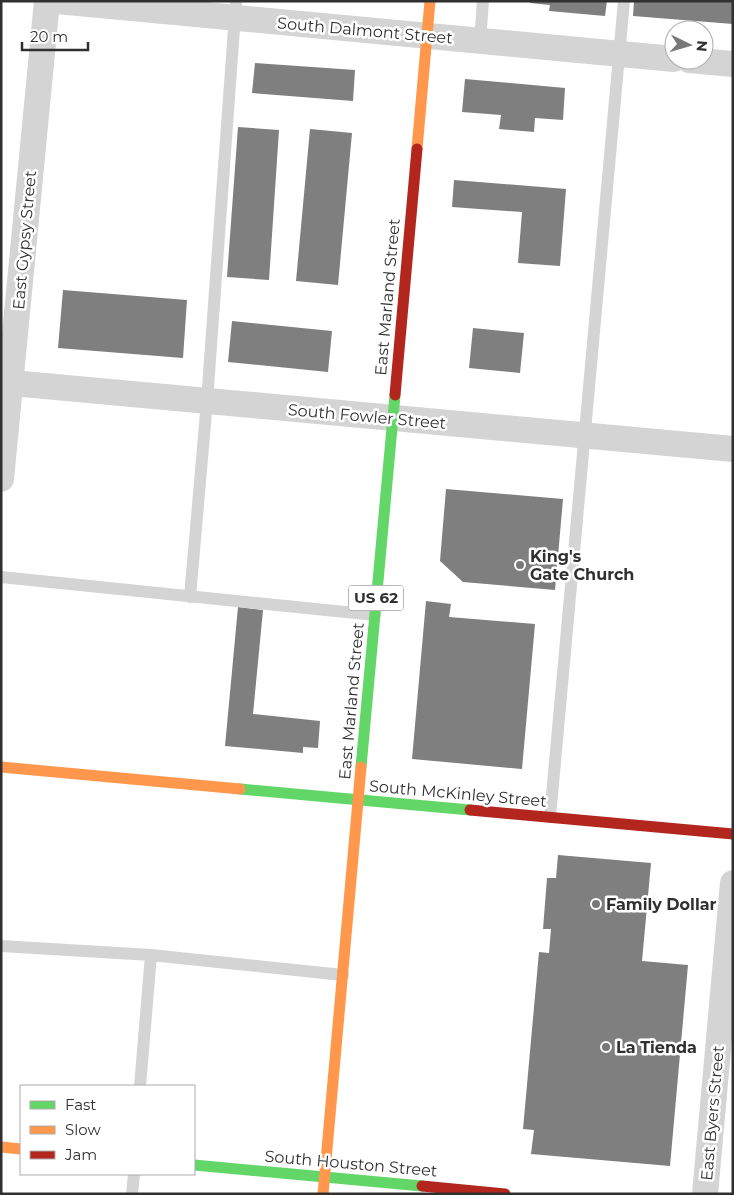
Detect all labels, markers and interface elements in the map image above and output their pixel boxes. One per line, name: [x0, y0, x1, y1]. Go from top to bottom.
street label: South Dalmont Street: [276, 13, 454, 48]
scale bar: [22, 20, 89, 52]
north arrow: [664, 20, 714, 70]
text: 20 m: [30, 27, 68, 46]
text: N: [692, 40, 711, 53]
street label: East Gypsy Street: [9, 169, 40, 310]
street label: East Marland Street: [371, 217, 404, 376]
street label: South Fowler Street: [287, 400, 447, 433]
place label: King's Gate Church: [530, 547, 634, 584]
marker: King's Gate Church: [514, 559, 526, 571]
road number: US 62: [348, 586, 404, 610]
street label: East Marland Street: [335, 621, 368, 780]
street label: South McKinley Street: [368, 776, 548, 811]
place label: Family Dollar: [606, 895, 717, 914]
marker: Family Dollar: [590, 898, 602, 910]
place label: La Tienda: [616, 1038, 697, 1057]
marker: La Tienda: [600, 1041, 612, 1053]
street label: East Byers Street: [697, 1044, 728, 1181]
legend: [20, 1085, 195, 1175]
text: Fast: [65, 1095, 96, 1114]
text: Slow: [65, 1120, 101, 1139]
text: Jam: [64, 1145, 97, 1164]
street label: South Houston Street: [264, 1146, 439, 1181]

